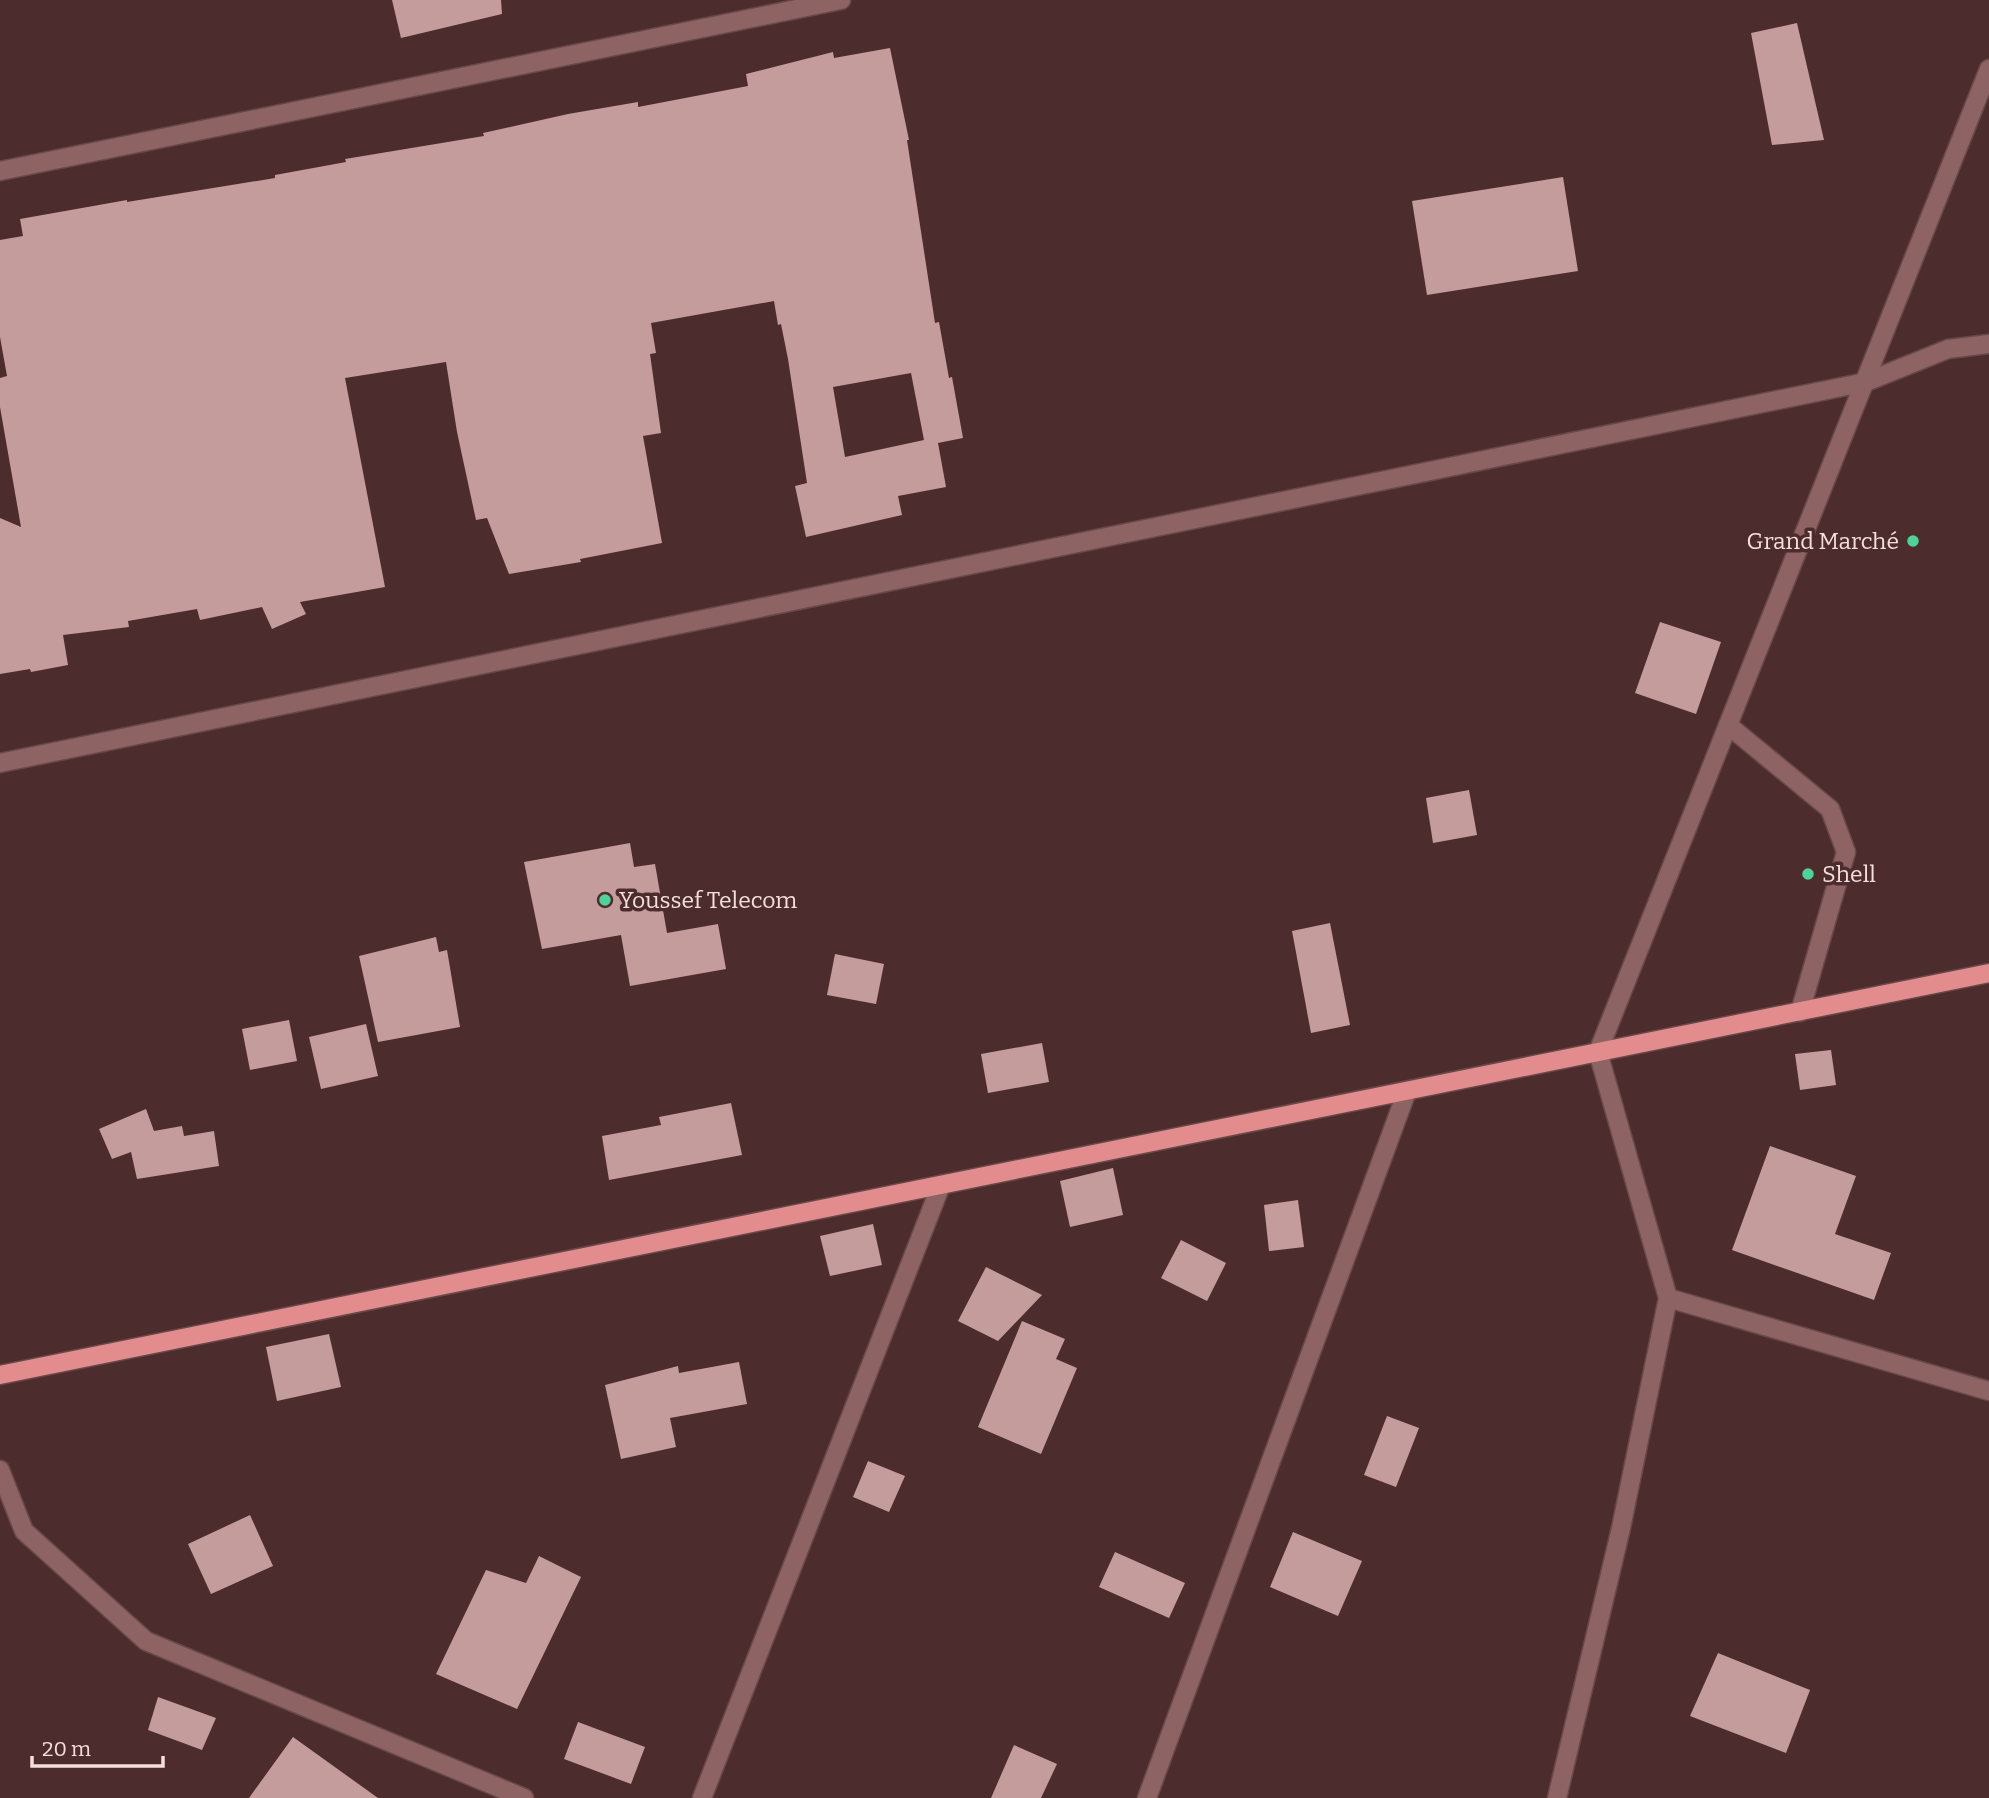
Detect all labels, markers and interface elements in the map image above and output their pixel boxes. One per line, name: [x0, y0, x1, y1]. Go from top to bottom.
place label: Grand Marché: [1747, 527, 1899, 555]
marker: Grand Marché: [1905, 533, 1921, 549]
place label: Shell: [1822, 860, 1876, 888]
marker: Shell: [1800, 866, 1816, 882]
place label: Youssef Telecom: [619, 886, 797, 914]
marker: Youssef Telecom: [597, 892, 613, 908]
scale bar: [32, 1724, 163, 1768]
text: 20 m: [42, 1736, 91, 1762]

